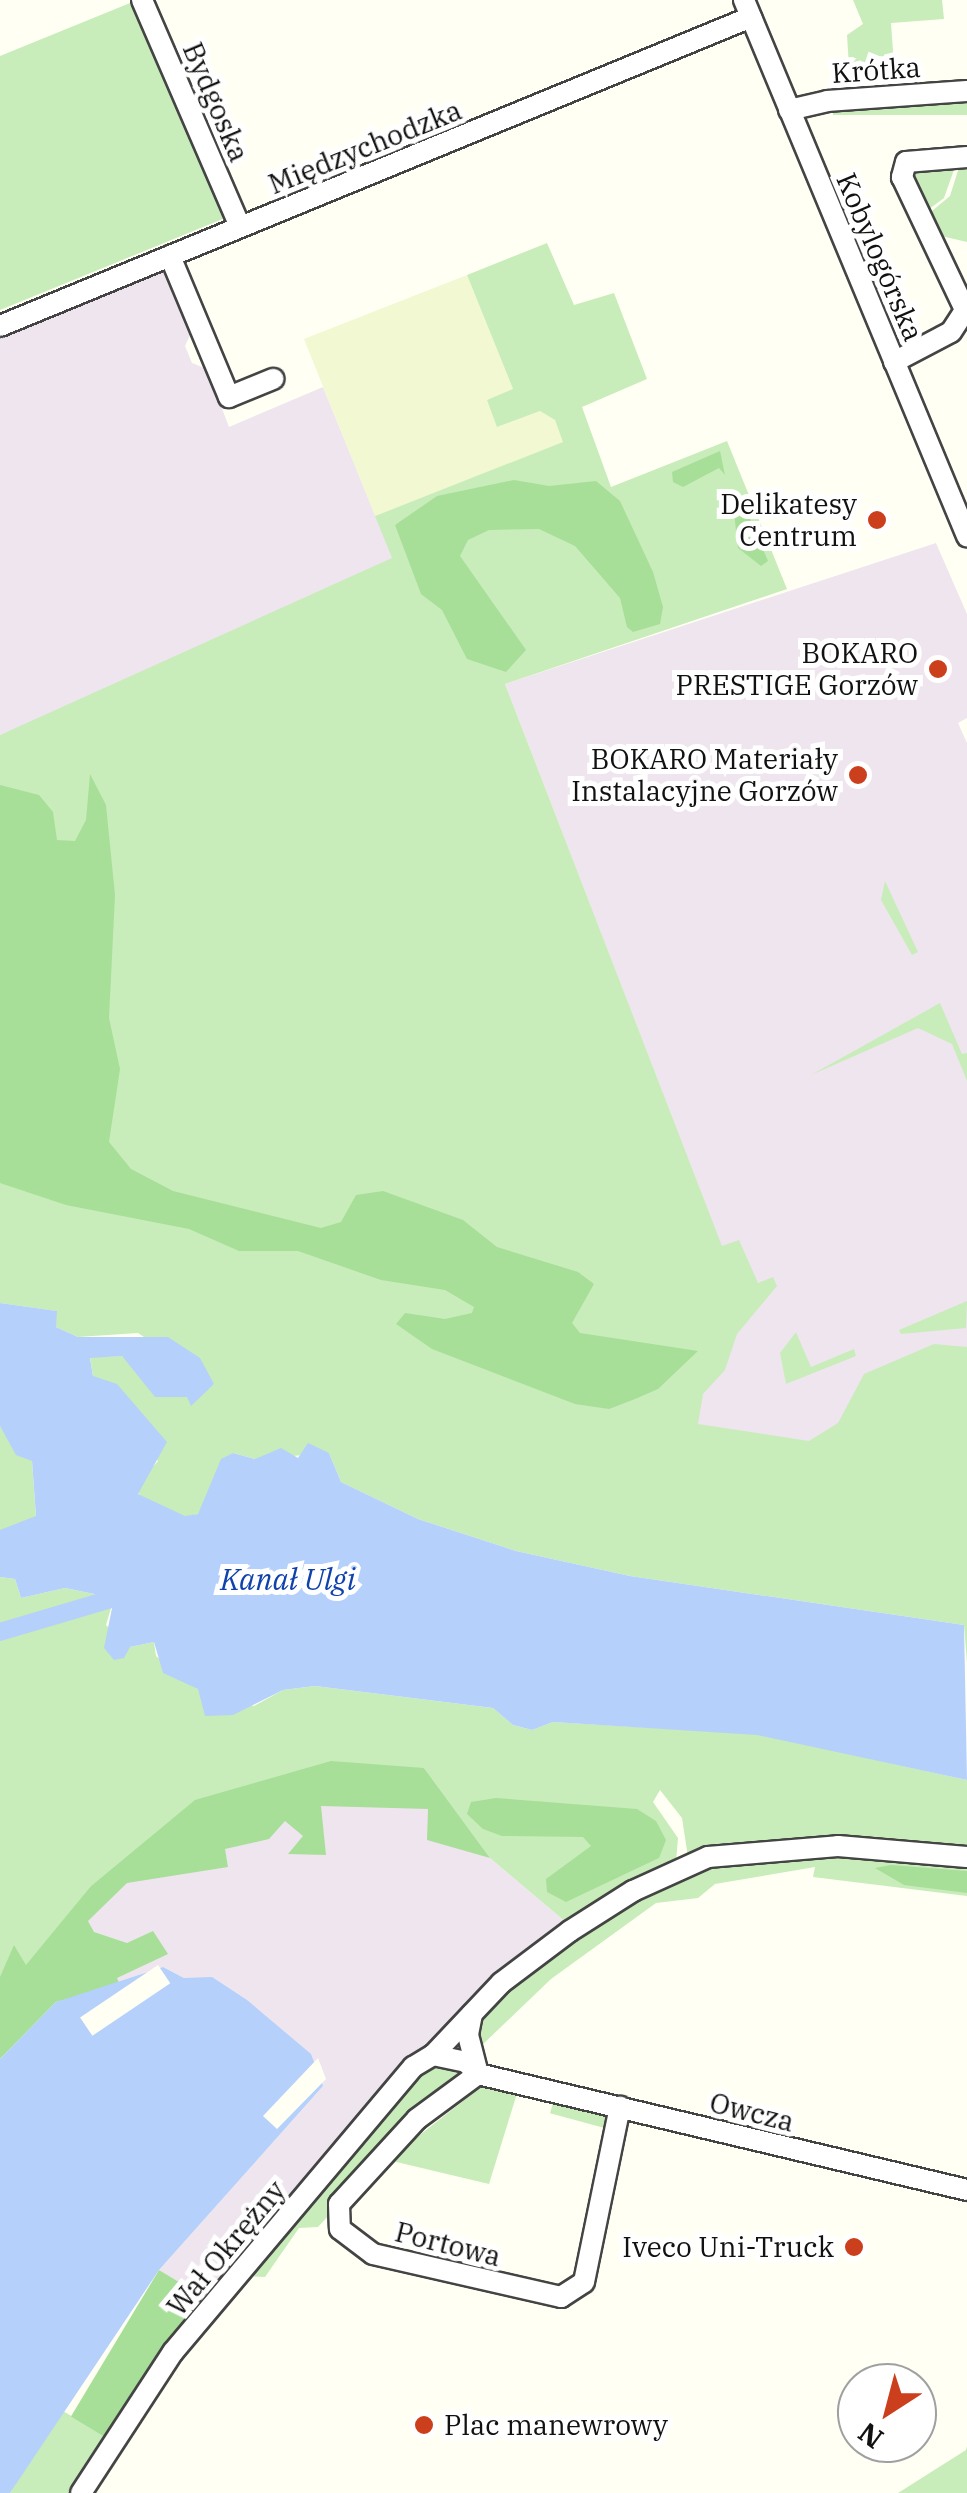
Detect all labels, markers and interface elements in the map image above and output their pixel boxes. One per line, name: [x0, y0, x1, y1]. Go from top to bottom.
street label: Bydgoska: [176, 37, 256, 167]
street label: Krótka: [830, 50, 922, 90]
street label: Międzychodzka: [264, 93, 466, 201]
street label: Kobylogórska: [830, 168, 930, 346]
place label: Delikatesy Centrum: [720, 487, 857, 553]
marker: Delikatesy Centrum: [866, 509, 888, 531]
place label: BOKARO PRESTIGE Gorzów: [675, 636, 918, 702]
marker: BOKARO PRESTIGE Gorzów: [927, 658, 949, 680]
place label: BOKARO Materiały Instalacyjne Gorzów: [571, 742, 838, 808]
marker: BOKARO Materiały Instalacyjne Gorzów: [847, 764, 869, 786]
water label: Kanał Ulgi: [220, 1561, 356, 1597]
street label: Owcza: [706, 2085, 798, 2139]
street label: Wał Okrężny: [160, 2174, 292, 2322]
street label: Portowa: [392, 2215, 504, 2273]
place label: Iveco Uni-Truck: [622, 2230, 834, 2264]
marker: Iveco Uni-Truck: [843, 2236, 865, 2258]
north arrow: [837, 2363, 937, 2463]
place label: Plac manewrowy: [444, 2408, 668, 2442]
marker: Plac manewrowy: [413, 2414, 435, 2436]
text: N: [850, 2415, 890, 2458]

